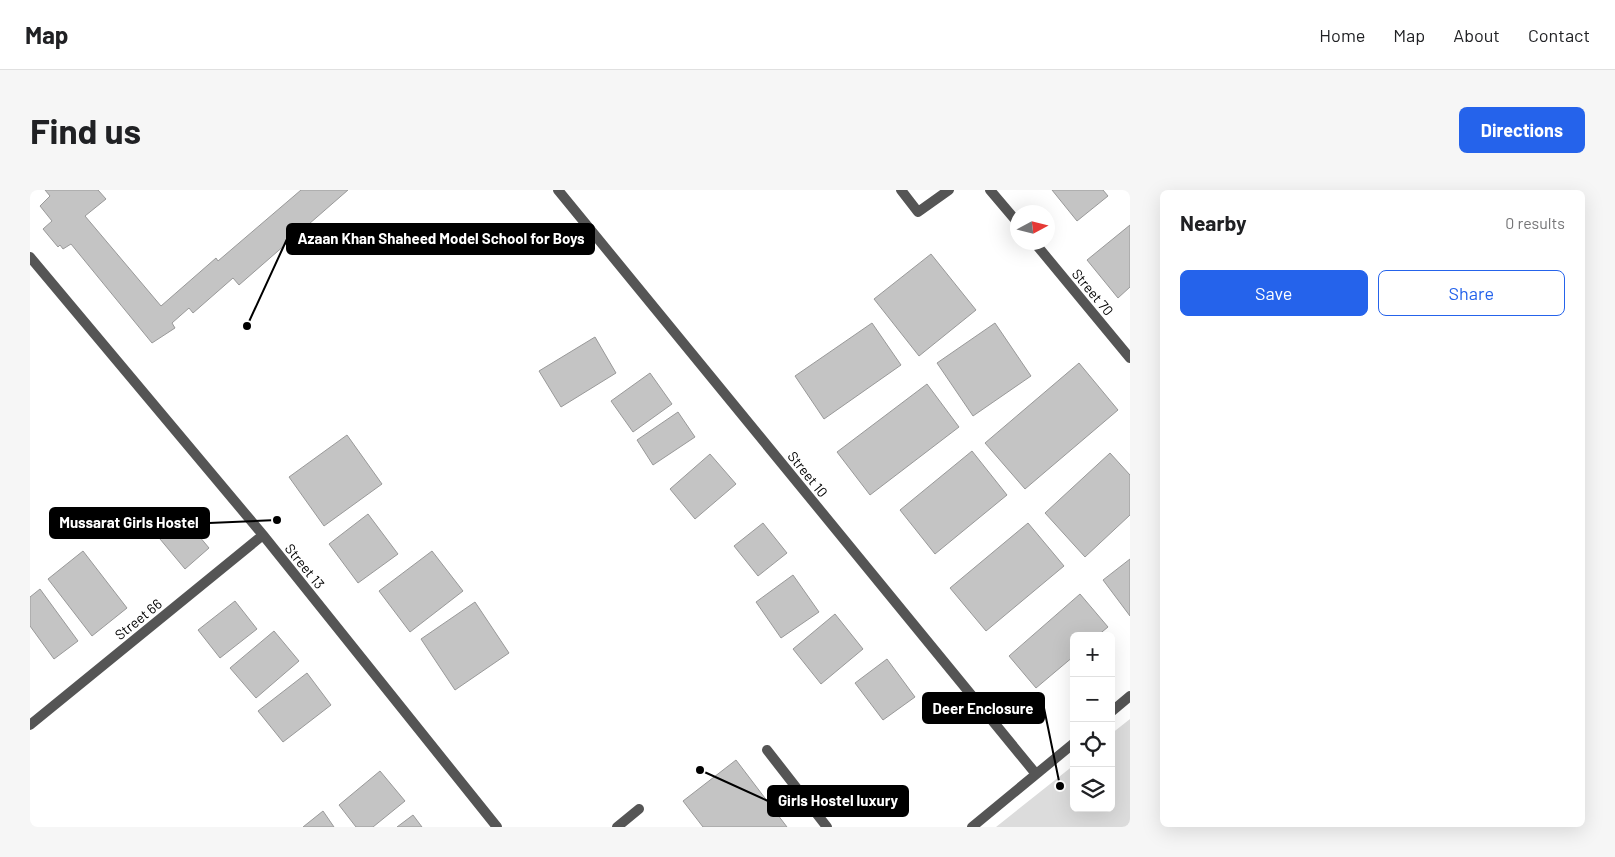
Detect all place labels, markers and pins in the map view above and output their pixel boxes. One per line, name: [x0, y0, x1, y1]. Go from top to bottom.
callout: Azaan Khan Shaheed Model School for Boys: [287, 224, 594, 254]
callout: Mussarat Girls Hostel: [50, 508, 209, 538]
callout: Deer Enclosure: [923, 693, 1044, 723]
callout: Girls Hostel luxury: [768, 786, 908, 816]

